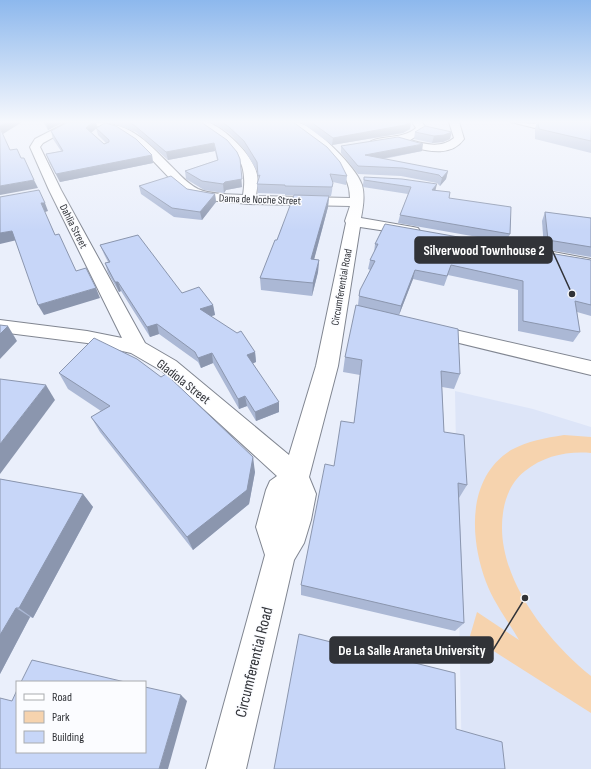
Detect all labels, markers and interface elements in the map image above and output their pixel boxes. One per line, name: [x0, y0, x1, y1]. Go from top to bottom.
street label: Dama de Noche Street: [219, 192, 302, 207]
street label: Dahlia Street: [57, 202, 90, 251]
callout: Silverwood Townhouse 2: [415, 237, 552, 263]
text: Silverwood Townhouse 2: [423, 242, 545, 259]
street label: Circumferential Road: [328, 247, 355, 326]
street label: Gladiola Street: [153, 356, 214, 408]
street label: Circumferential Road: [232, 605, 277, 720]
callout: De La Salle Araneta University: [330, 637, 493, 663]
text: De La Salle Araneta University: [338, 642, 486, 659]
legend: [16, 681, 146, 753]
text: Road: [52, 690, 72, 705]
text: Park: [52, 710, 70, 725]
text: Building: [52, 730, 84, 745]

